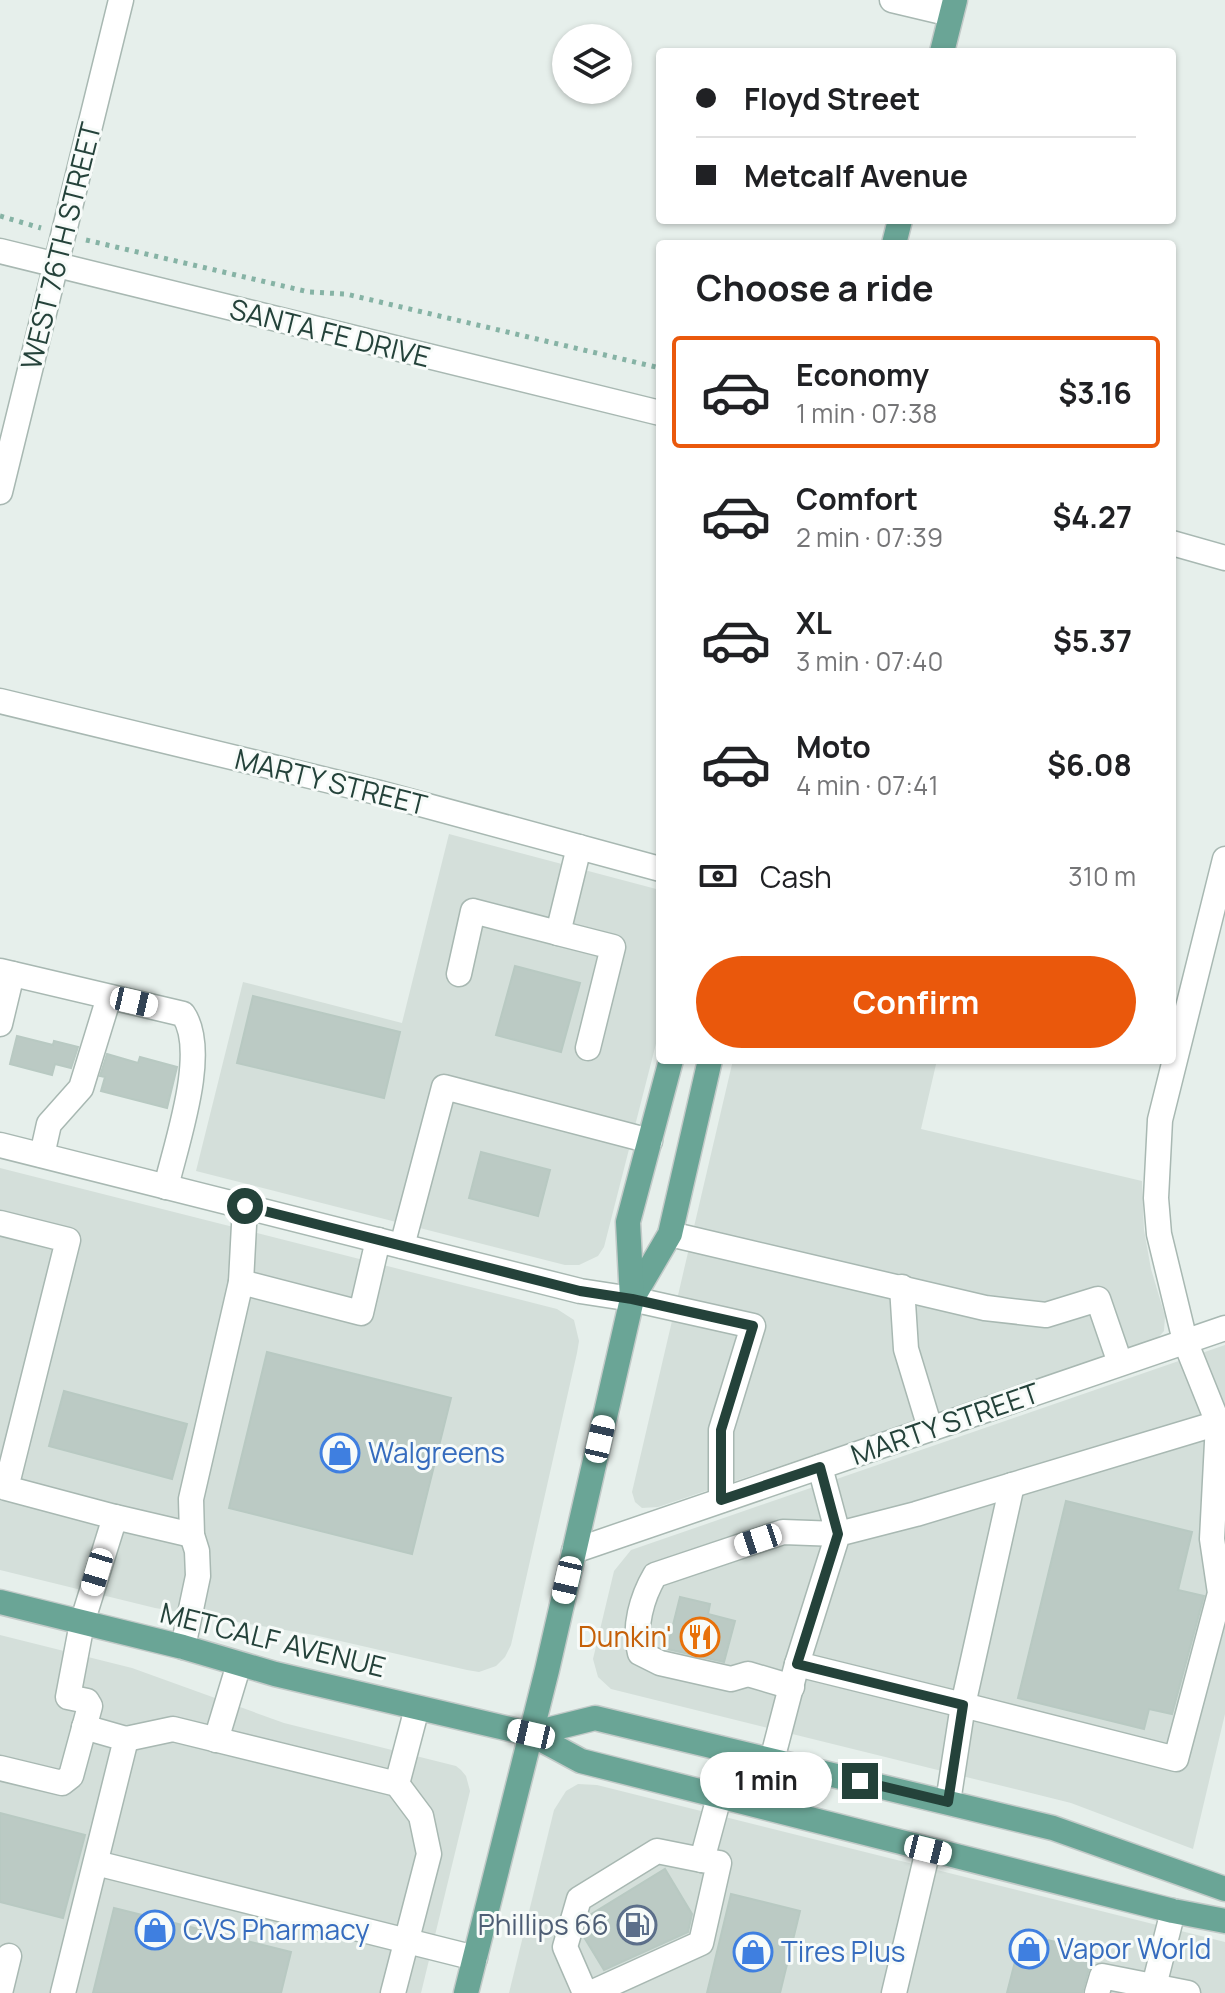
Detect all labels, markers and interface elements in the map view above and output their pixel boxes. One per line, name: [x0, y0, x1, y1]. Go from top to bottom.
map controls: [552, 24, 632, 104]
button: layers: [552, 24, 632, 104]
text: Floyd Street: [744, 78, 920, 119]
street label: WEST 76TH STREET: [11, 118, 109, 373]
text: Metcalf Avenue: [744, 155, 968, 196]
text: Choose a ride: [696, 263, 934, 312]
street label: SANTA FE DRIVE: [226, 289, 434, 375]
text: Economy: [796, 354, 929, 395]
icon: car: [700, 356, 772, 428]
text: $3.16: [1058, 372, 1132, 413]
text: 1 min · 07:38: [796, 395, 937, 431]
text: Comfort: [796, 478, 918, 519]
icon: car: [700, 480, 772, 552]
text: $4.27: [1053, 496, 1132, 537]
text: 2 min · 07:39: [796, 519, 943, 555]
text: XL: [796, 602, 832, 643]
icon: car: [700, 604, 772, 676]
text: $5.37: [1053, 620, 1132, 661]
text: 3 min · 07:40: [796, 643, 943, 679]
text: Moto: [796, 726, 871, 767]
icon: car: [700, 728, 772, 800]
street label: MARTY STREET: [231, 739, 432, 823]
text: $6.08: [1047, 744, 1132, 785]
text: 4 min · 07:41: [796, 767, 939, 803]
icon: cash: [696, 854, 740, 898]
text: Cash: [760, 856, 832, 897]
text: 310 m: [1068, 858, 1136, 894]
button: Confirm: [696, 956, 1136, 1048]
car: [108, 985, 160, 1019]
route start: [227, 1188, 263, 1224]
street label: MARTY STREET: [845, 1373, 1044, 1473]
car: [583, 1413, 617, 1465]
shop icon: Walgreens: [319, 1432, 361, 1474]
place label: Walgreens: [368, 1433, 505, 1471]
car: [731, 1521, 785, 1559]
car: [79, 1546, 115, 1598]
car: [550, 1554, 584, 1606]
street label: METCALF AVENUE: [157, 1593, 390, 1685]
restaurant icon: Dunkin': [679, 1616, 721, 1658]
place label: Dunkin': [578, 1617, 672, 1655]
car: [505, 1717, 557, 1751]
callout: 1 min: [700, 1753, 832, 1809]
text: 1 min: [734, 1762, 798, 1798]
route end: [842, 1763, 878, 1799]
car: [902, 1833, 954, 1867]
fuel station icon: Phillips 66: [616, 1904, 658, 1946]
place label: Phillips 66: [478, 1905, 609, 1943]
shop icon: CVS Pharmacy: [134, 1909, 176, 1951]
place label: CVS Pharmacy: [183, 1910, 370, 1948]
shop icon: Vapor World: [1008, 1928, 1050, 1970]
place label: Vapor World: [1057, 1929, 1211, 1967]
shop icon: Tires Plus: [732, 1931, 774, 1973]
place label: Tires Plus: [781, 1932, 906, 1970]

